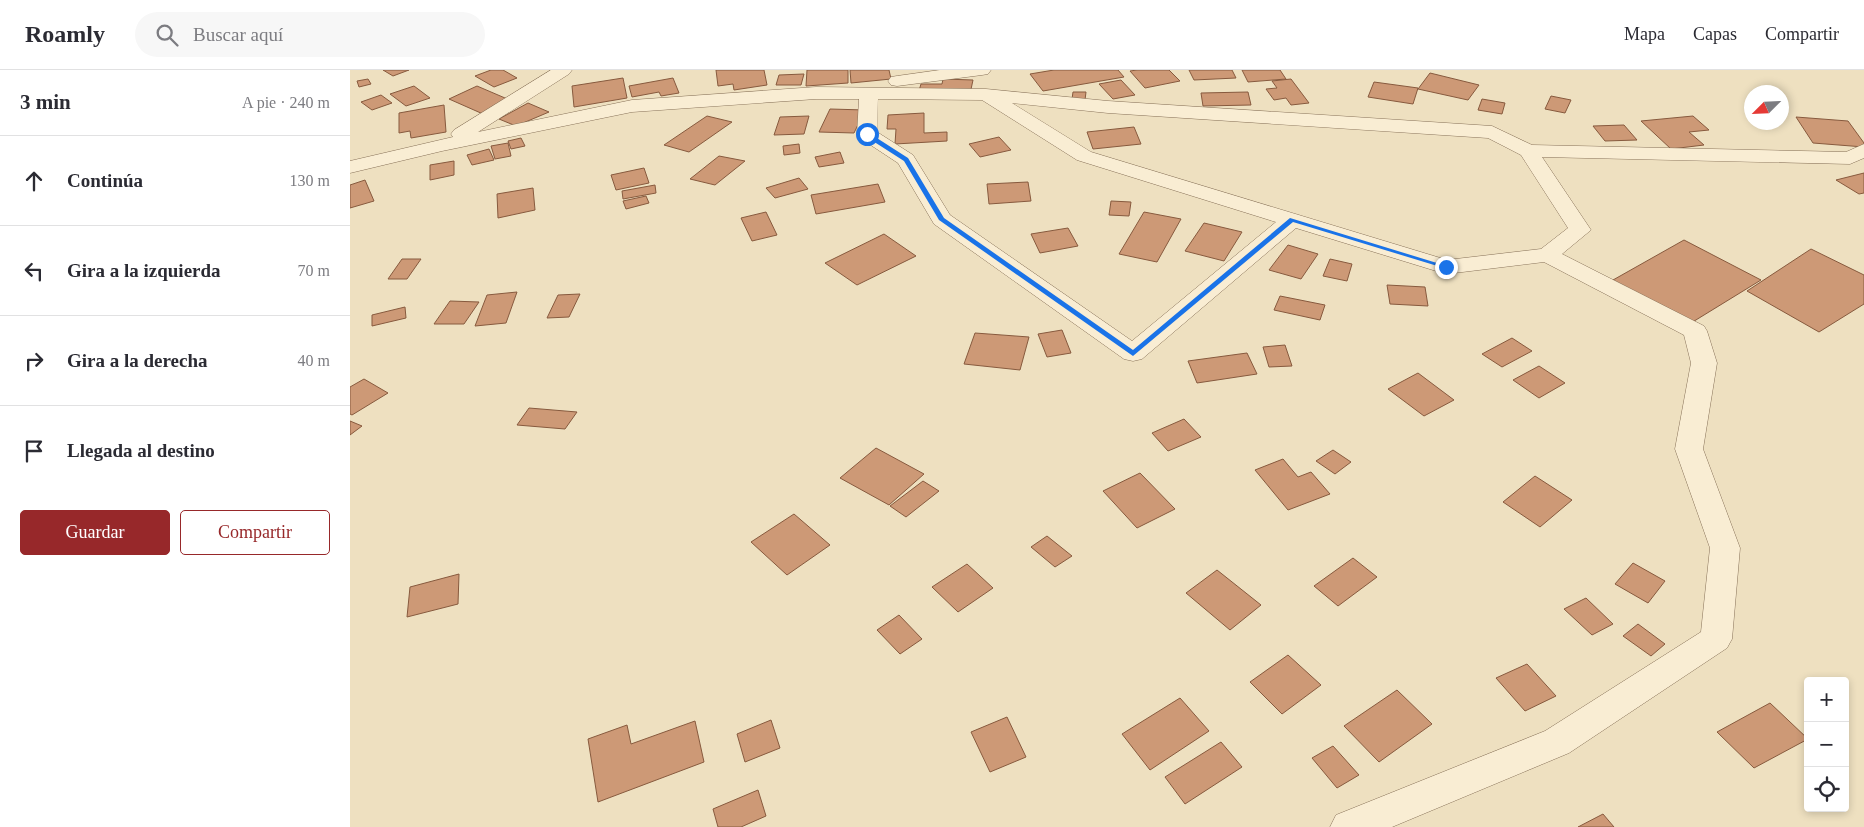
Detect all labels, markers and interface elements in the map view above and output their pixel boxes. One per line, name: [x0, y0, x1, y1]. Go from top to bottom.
search box: [135, 12, 485, 57]
text: Roamly: [25, 21, 105, 47]
icon: search: [153, 21, 181, 49]
text: Buscar aquí: [193, 24, 283, 45]
text: Mapa: [1624, 24, 1665, 44]
text: Capas: [1693, 24, 1737, 44]
text: Compartir: [1765, 24, 1839, 44]
north arrow: [1744, 85, 1789, 130]
text: 3 min: [20, 90, 71, 114]
text: A pie · 240 m: [242, 94, 330, 111]
route start: [856, 123, 879, 146]
icon: ahead: [20, 167, 48, 195]
text: Continúa: [67, 170, 143, 191]
text: 130 m: [290, 172, 330, 189]
route end: [1435, 256, 1458, 279]
icon: left: [20, 257, 48, 285]
text: Gira a la izquierda: [67, 260, 221, 281]
text: 70 m: [298, 262, 330, 279]
icon: right: [20, 347, 48, 375]
text: Gira a la derecha: [67, 350, 208, 371]
text: 40 m: [298, 352, 330, 369]
icon: arrive: [20, 437, 48, 465]
text: Llegada al destino: [67, 440, 215, 461]
button: Guardar: [20, 510, 170, 555]
button: Compartir: [180, 510, 330, 555]
map controls: [1804, 677, 1849, 812]
button: +: [1804, 677, 1849, 722]
button: −: [1804, 722, 1849, 767]
button: locate: [1804, 767, 1849, 812]

